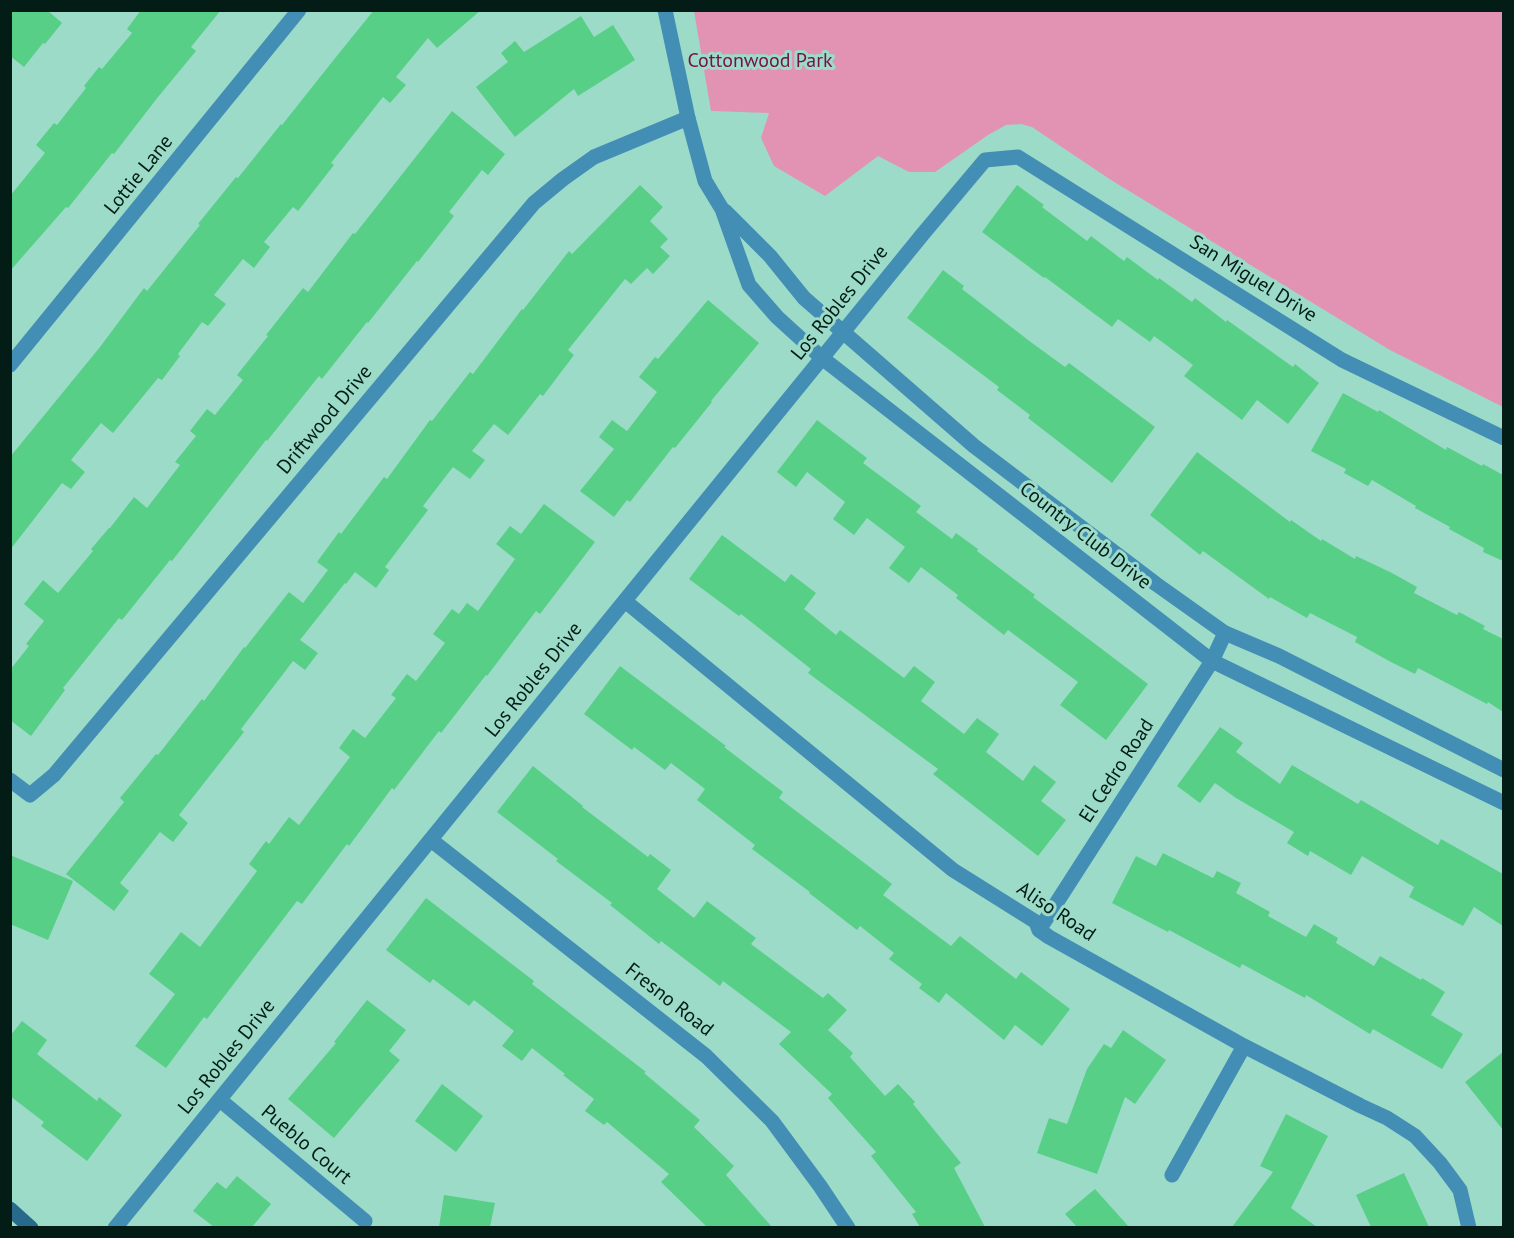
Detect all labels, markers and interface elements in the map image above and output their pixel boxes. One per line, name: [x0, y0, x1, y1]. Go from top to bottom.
park label: Cottonwood Park: [687, 49, 833, 73]
street label: Lottie Lane: [100, 130, 178, 220]
street label: San Miguel Drive: [1185, 230, 1321, 328]
street label: Los Robles Drive: [786, 241, 894, 365]
street label: Driftwood Drive: [272, 361, 378, 479]
street label: Country Club Drive: [1014, 477, 1156, 595]
street label: Los Robles Drive: [480, 618, 588, 742]
street label: El Cedro Road: [1075, 715, 1159, 827]
street label: Aliso Road: [1012, 877, 1100, 947]
street label: Fresno Road: [620, 958, 718, 1042]
street label: Los Robles Drive: [173, 995, 281, 1119]
street label: Pueblo Court: [256, 1100, 356, 1190]

